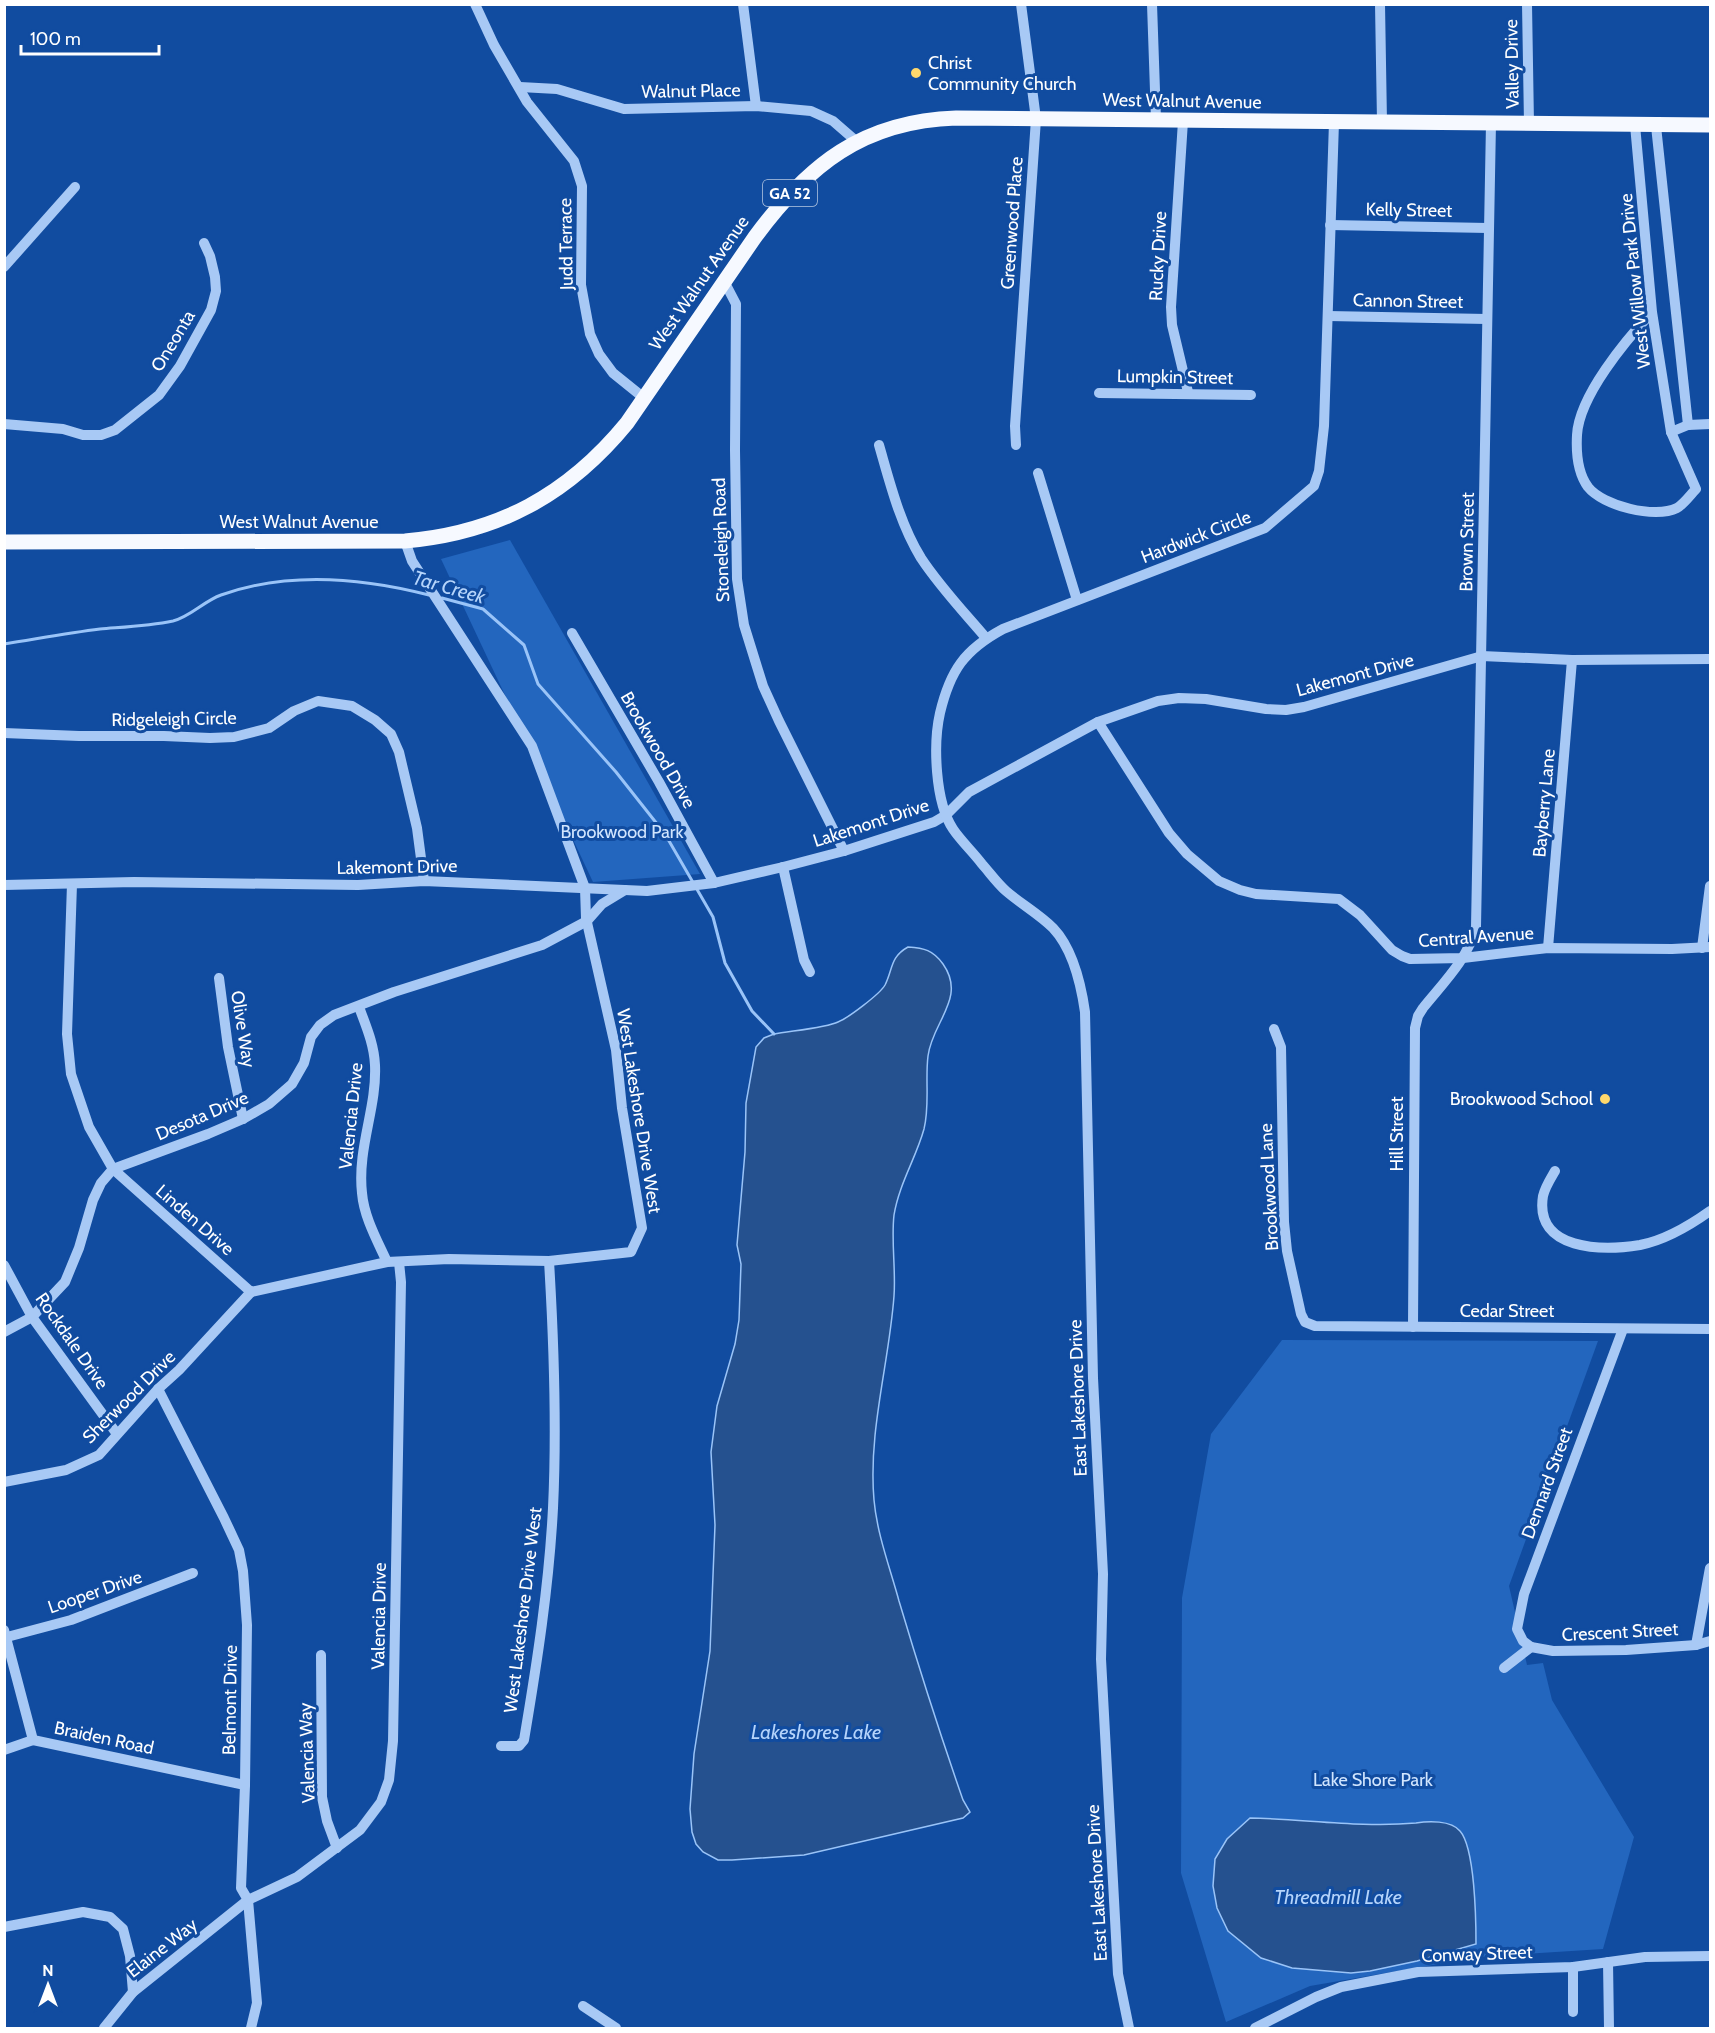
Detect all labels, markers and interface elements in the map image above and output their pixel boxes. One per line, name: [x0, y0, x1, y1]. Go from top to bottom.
scale bar: [21, 18, 159, 56]
street label: Valley Drive: [1500, 19, 1524, 109]
text: 100 m: [30, 28, 81, 50]
place label: Christ Community Church: [928, 52, 1076, 95]
marker: Christ Community Church: [909, 66, 923, 80]
street label: Walnut Place: [641, 79, 741, 103]
street label: West Walnut Avenue: [1102, 89, 1262, 113]
street label: Greenwood Place: [996, 156, 1028, 290]
road number: GA 52: [763, 180, 817, 206]
street label: West Willow Park Drive: [1615, 192, 1655, 370]
street label: Judd Terrace: [554, 198, 578, 291]
street label: Kelly Street: [1366, 198, 1452, 222]
street label: Rucky Drive: [1145, 211, 1171, 301]
street label: West Walnut Avenue: [644, 212, 754, 354]
street label: Cannon Street: [1353, 289, 1463, 313]
street label: Oneonta: [146, 306, 200, 376]
street label: Lumpkin Street: [1117, 365, 1233, 389]
street label: Stoneleigh Road: [708, 477, 734, 603]
street label: Brown Street: [1455, 492, 1479, 592]
street label: Hardwick Circle: [1138, 506, 1254, 568]
street label: West Walnut Avenue: [220, 511, 379, 533]
water label: Tar Creek: [410, 565, 489, 609]
street label: Lakemont Drive: [1294, 649, 1416, 701]
street label: Brookwood Drive: [616, 688, 700, 812]
street label: Ridgeleigh Circle: [111, 707, 237, 731]
street label: Bayberry Lane: [1528, 748, 1560, 858]
street label: Lakemont Drive: [810, 794, 932, 852]
park label: Brookwood Park: [560, 821, 685, 843]
street label: Lakemont Drive: [336, 855, 458, 879]
street label: Central Avenue: [1418, 922, 1534, 952]
street label: Olive Way: [226, 989, 260, 1069]
street label: West Lakeshore Drive West: [612, 1007, 666, 1215]
street label: Valencia Drive: [334, 1061, 368, 1171]
street label: Desota Drive: [152, 1087, 252, 1145]
place label: Brookwood School: [1450, 1088, 1594, 1110]
marker: Brookwood School: [1598, 1092, 1612, 1106]
street label: Hill Street: [1386, 1096, 1408, 1172]
street label: Brookwood Lane: [1255, 1123, 1283, 1251]
street label: Linden Drive: [151, 1180, 239, 1260]
street label: Rockdale Drive: [31, 1289, 113, 1393]
street label: Cedar Street: [1460, 1300, 1554, 1322]
street label: East Lakeshore Drive: [1064, 1319, 1092, 1477]
street label: Sherwood Drive: [78, 1346, 180, 1448]
street label: Dennard Street: [1517, 1424, 1577, 1542]
street label: West Lakeshore Drive West: [499, 1506, 547, 1714]
street label: Valencia Drive: [367, 1562, 391, 1670]
street label: Looper Drive: [45, 1566, 145, 1618]
street label: Crescent Street: [1561, 1618, 1679, 1646]
street label: Belmont Drive: [218, 1645, 242, 1755]
street label: Valencia Way: [294, 1702, 320, 1804]
street label: Braiden Road: [52, 1717, 156, 1759]
water label: Lakeshores Lake: [751, 1720, 881, 1744]
park label: Lake Shore Park: [1313, 1769, 1434, 1791]
street label: East Lakeshore Drive: [1082, 1804, 1112, 1962]
water label: Threadmill Lake: [1274, 1885, 1402, 1909]
street label: Elaine Way: [122, 1914, 202, 1982]
street label: Conway Street: [1421, 1941, 1533, 1967]
north arrow: [18, 1955, 78, 2015]
text: N: [42, 1961, 54, 1980]

